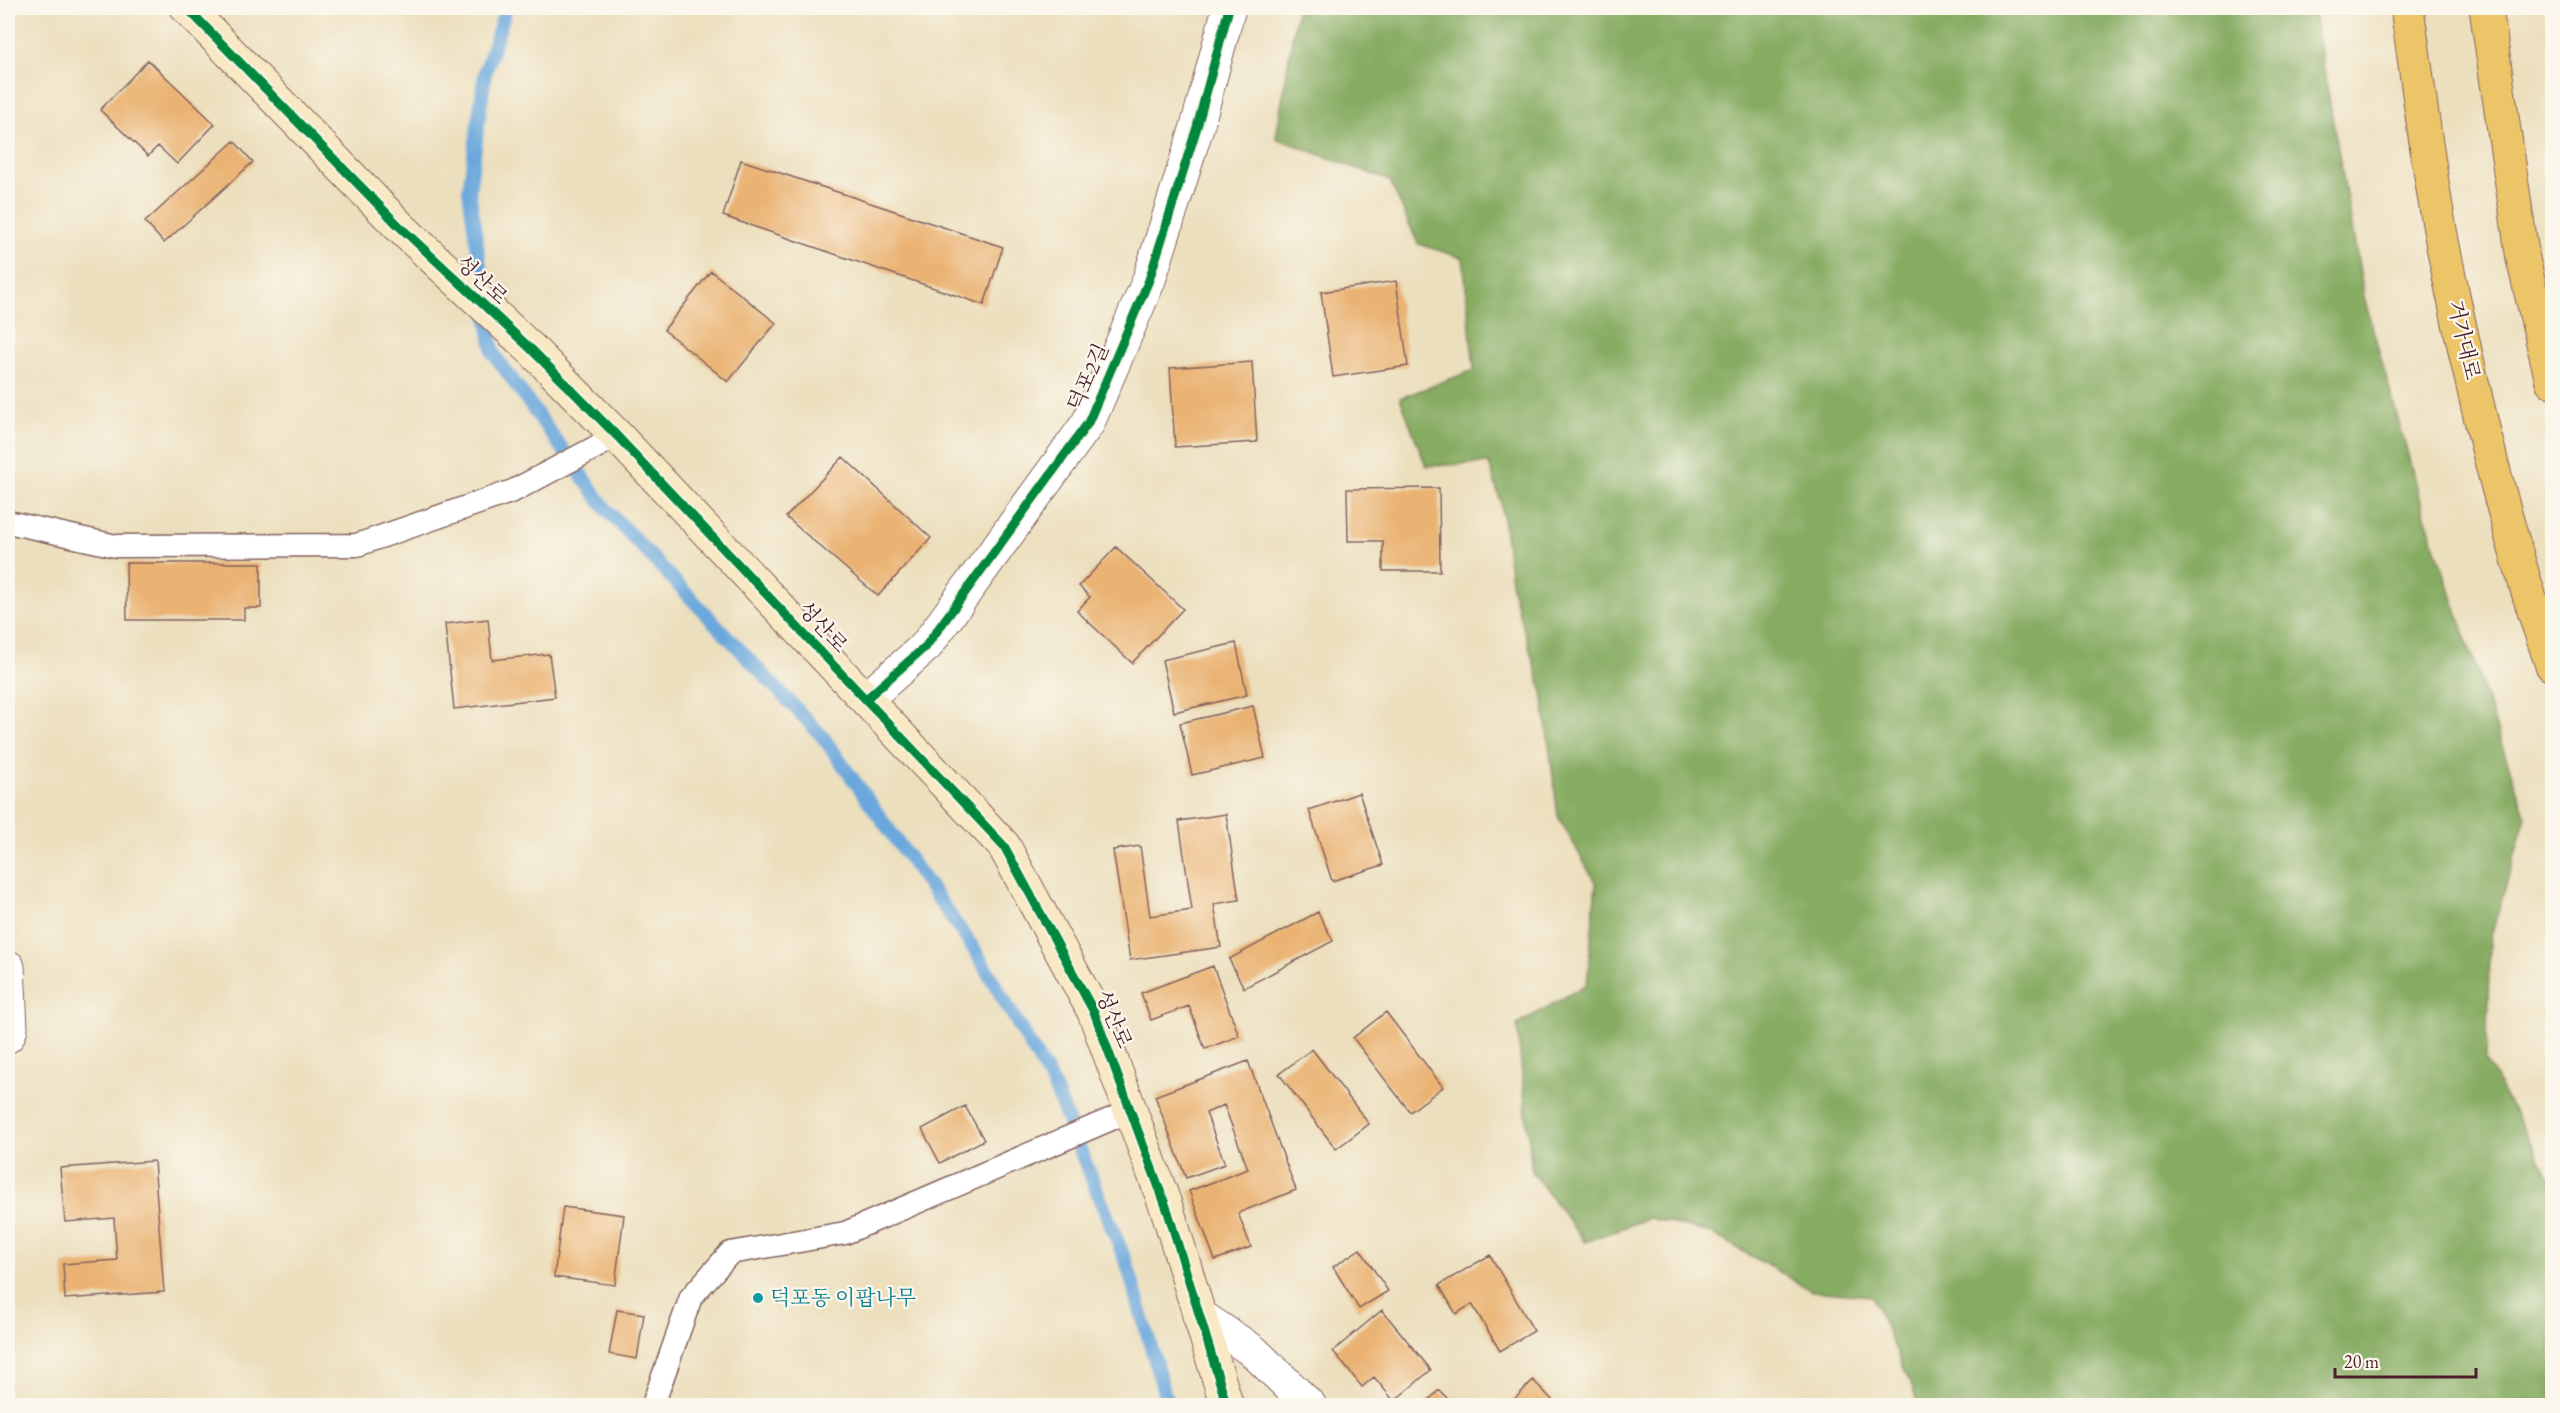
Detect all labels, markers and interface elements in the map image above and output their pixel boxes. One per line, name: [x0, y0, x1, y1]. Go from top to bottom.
street label: 성산로: [451, 249, 514, 310]
street label: 거가대로: [2442, 297, 2487, 382]
street label: 덕포2길: [1061, 339, 1114, 415]
street label: 성산로: [793, 595, 854, 658]
street label: 성산로: [1090, 986, 1139, 1052]
place label: 덕포동 이팝나무: [770, 1284, 916, 1311]
marker: 덕포동 이팝나무: [751, 1291, 765, 1305]
scale bar: [2335, 1341, 2476, 1379]
text: 20 m: [2344, 1350, 2379, 1373]

